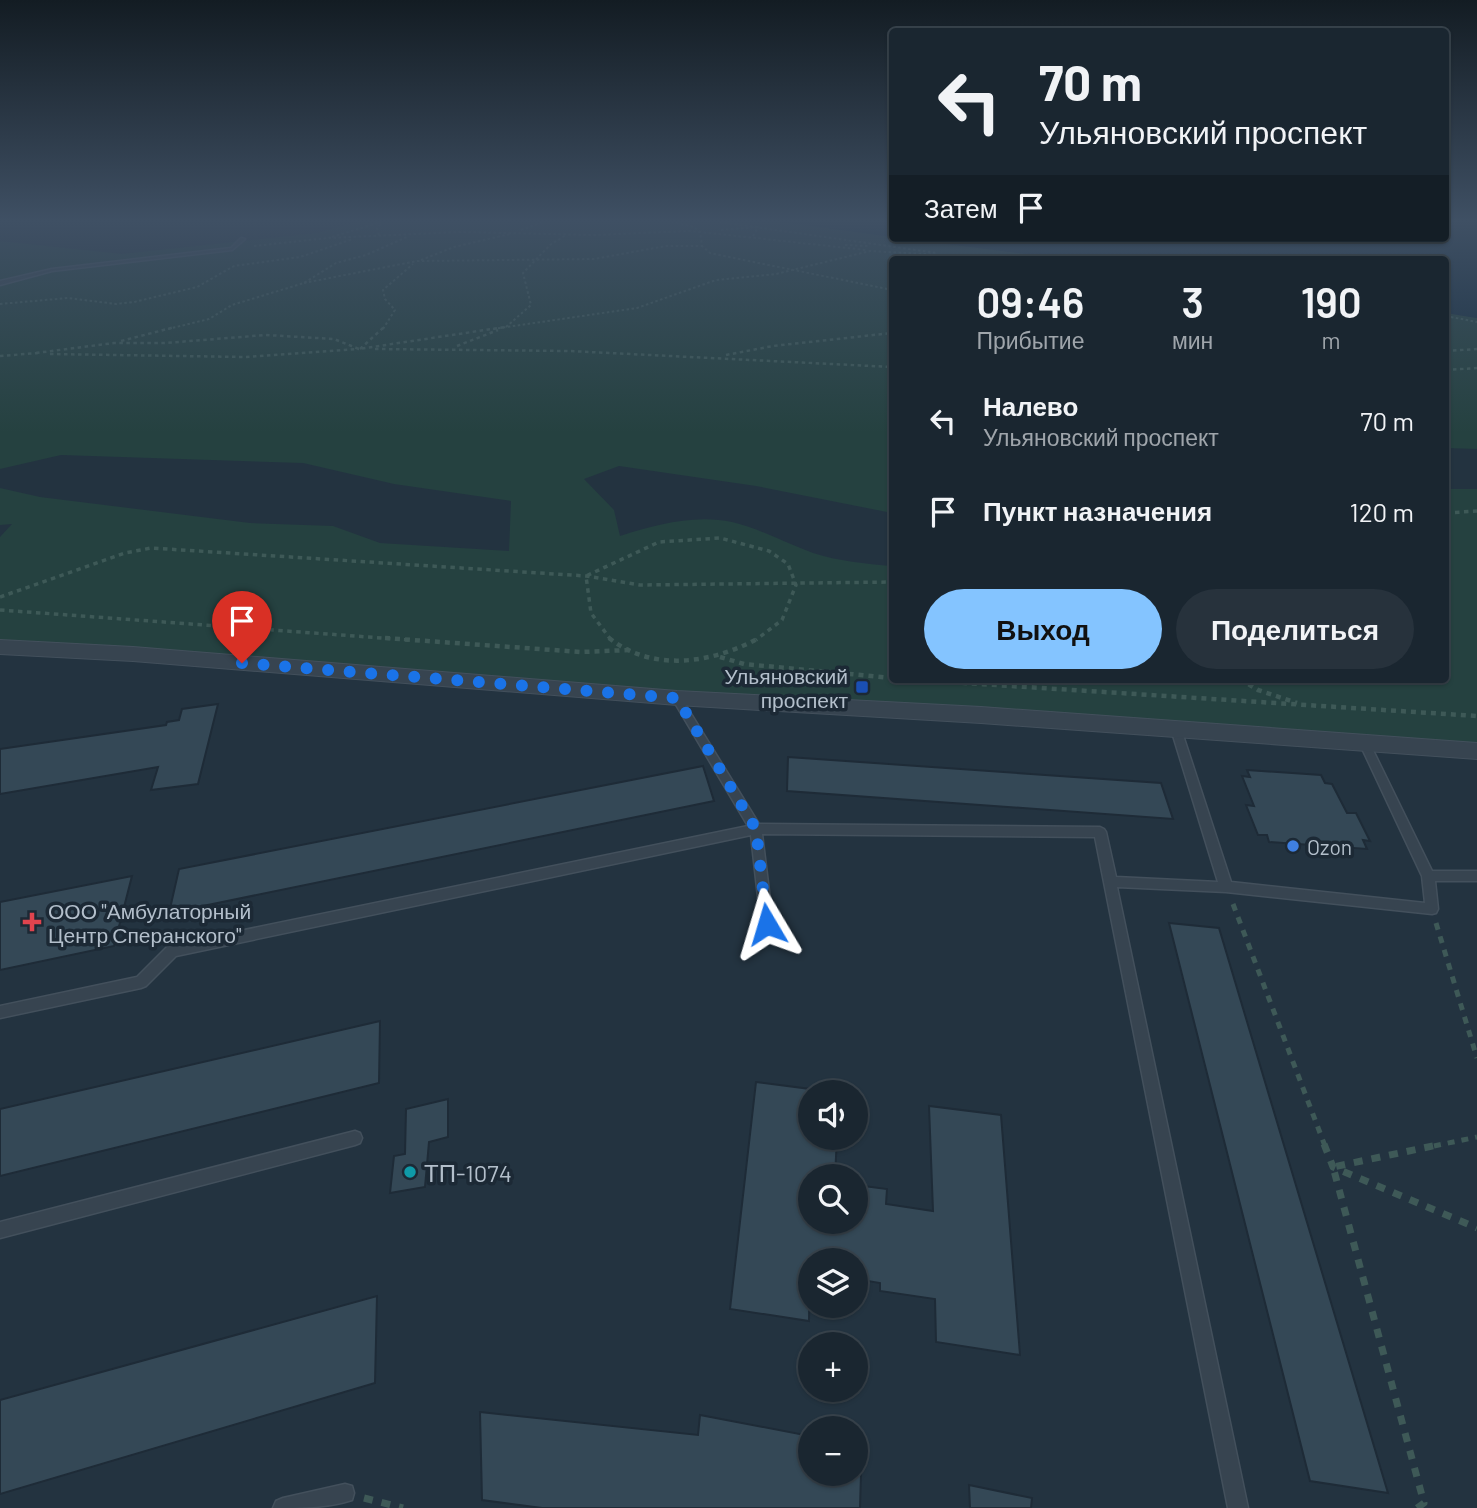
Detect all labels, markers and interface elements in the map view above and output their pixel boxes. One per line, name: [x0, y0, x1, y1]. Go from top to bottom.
text: 70 m: [1039, 52, 1142, 111]
icon: left: [924, 56, 1015, 147]
text: Ульяновский проспект: [1039, 112, 1367, 150]
icon: arrive: [1012, 189, 1050, 227]
text: Затем: [924, 192, 998, 223]
text: 09:46: [977, 276, 1084, 326]
text: 3: [1181, 276, 1204, 326]
text: 190: [1301, 276, 1362, 326]
text: Прибытие: [976, 326, 1084, 354]
text: мин: [1172, 326, 1213, 354]
text: m: [1322, 326, 1341, 354]
text: Налево: [983, 390, 1078, 421]
icon: left: [924, 402, 962, 440]
text: 70 m: [1360, 405, 1414, 436]
text: Ульяновский проспект: [983, 423, 1219, 451]
icon: arrive: [924, 493, 962, 531]
text: Пункт назначения: [983, 495, 1212, 526]
text: 120 m: [1350, 496, 1414, 527]
button: Выход: [924, 589, 1162, 669]
button: Поделиться: [1176, 589, 1414, 669]
pin: [212, 591, 272, 663]
icon: arrive: [223, 602, 261, 640]
place label: Ульяновский проспект: [724, 663, 848, 712]
marker: Ульяновский проспект: [854, 679, 870, 695]
place label: Ozon: [1307, 834, 1352, 859]
marker: Ozon: [1285, 838, 1301, 854]
position arrow: [730, 887, 804, 961]
place label: ООО "Амбулаторный Центр Сперанского": [48, 898, 251, 947]
marker: ООО "Амбулаторный Центр Сперанского": [22, 912, 42, 932]
map controls: [798, 1080, 868, 1486]
button: sound: [798, 1080, 868, 1150]
place label: ТП-1074: [424, 1158, 512, 1187]
marker: ТП-1074: [402, 1164, 418, 1180]
button: search: [798, 1164, 868, 1234]
button: layers: [798, 1248, 868, 1318]
button: +: [798, 1332, 868, 1402]
button: −: [798, 1416, 868, 1486]

